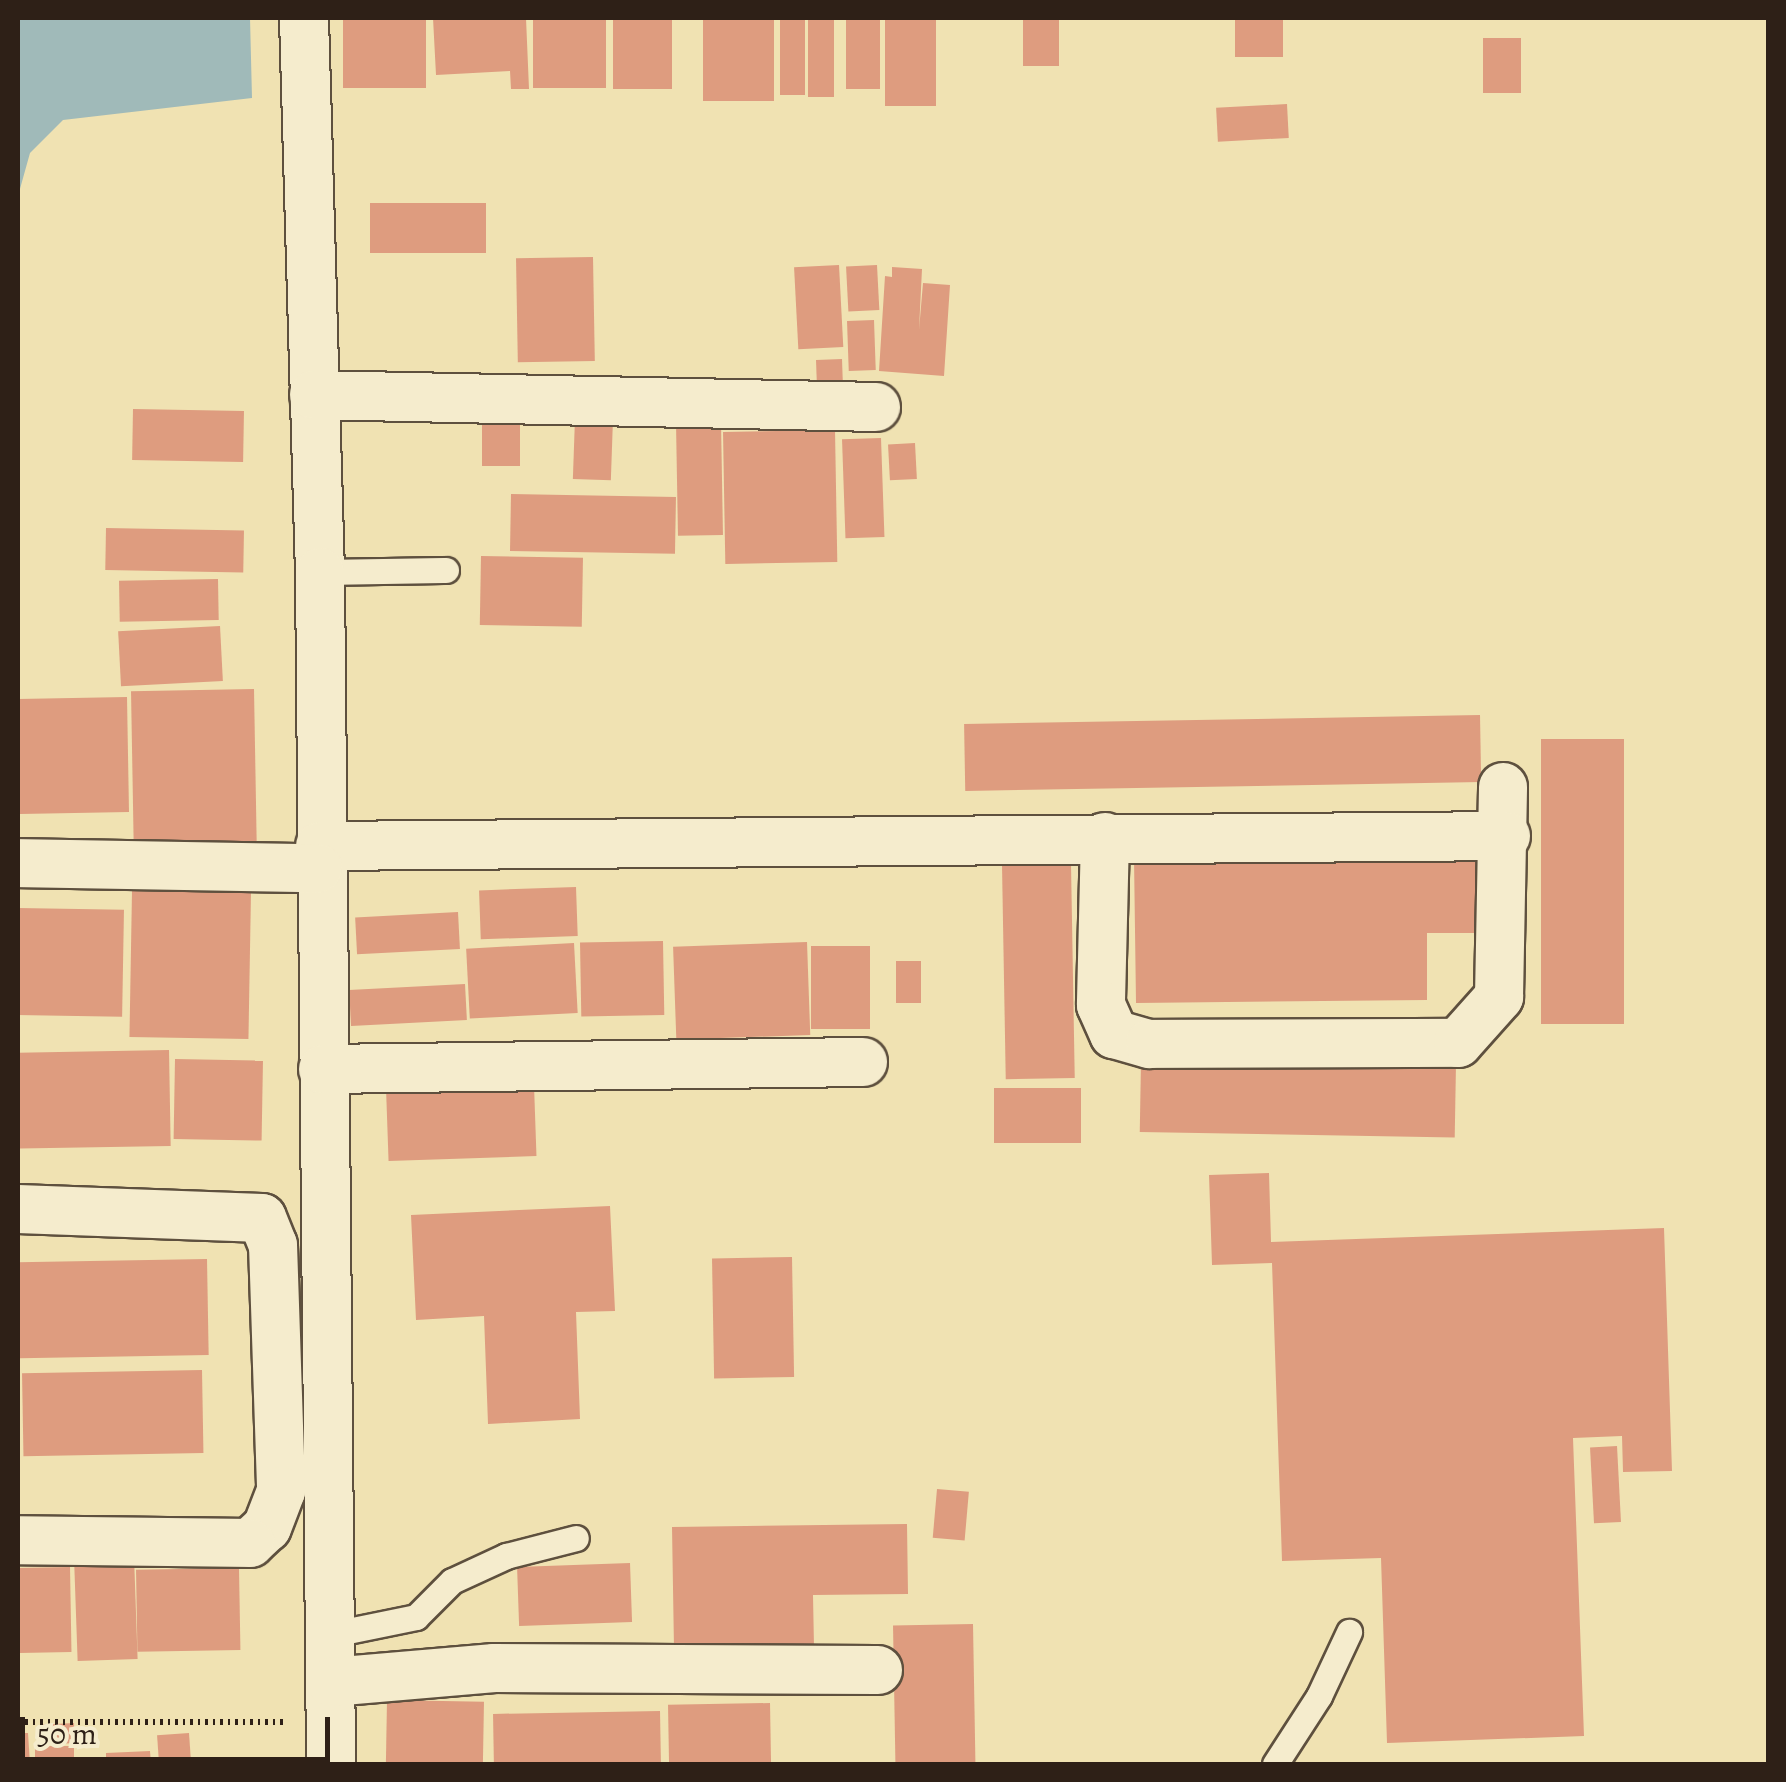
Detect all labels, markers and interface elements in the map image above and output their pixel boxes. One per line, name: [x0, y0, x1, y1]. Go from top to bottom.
scale bar: [25, 1697, 335, 1759]
text: 50 m: [37, 1714, 97, 1754]

